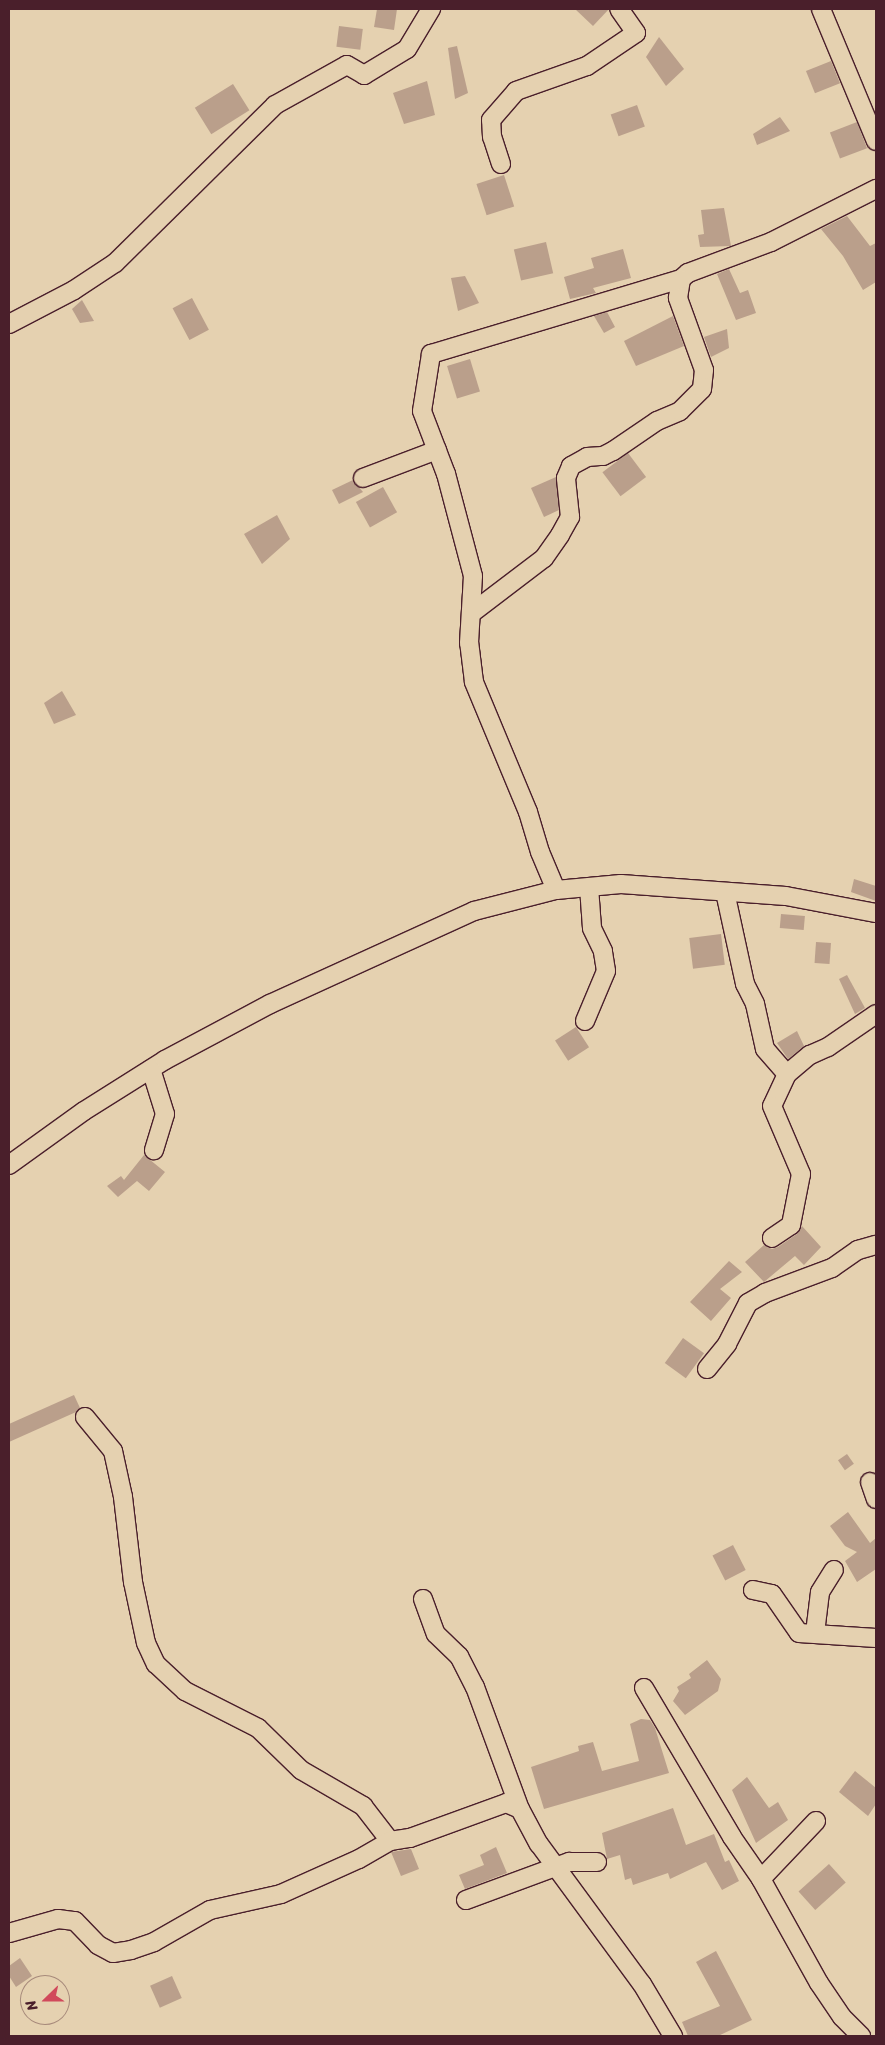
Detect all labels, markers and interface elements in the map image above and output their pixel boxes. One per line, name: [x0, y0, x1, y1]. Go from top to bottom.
north arrow: [20, 1975, 70, 2025]
text: N: [18, 1996, 45, 2015]

